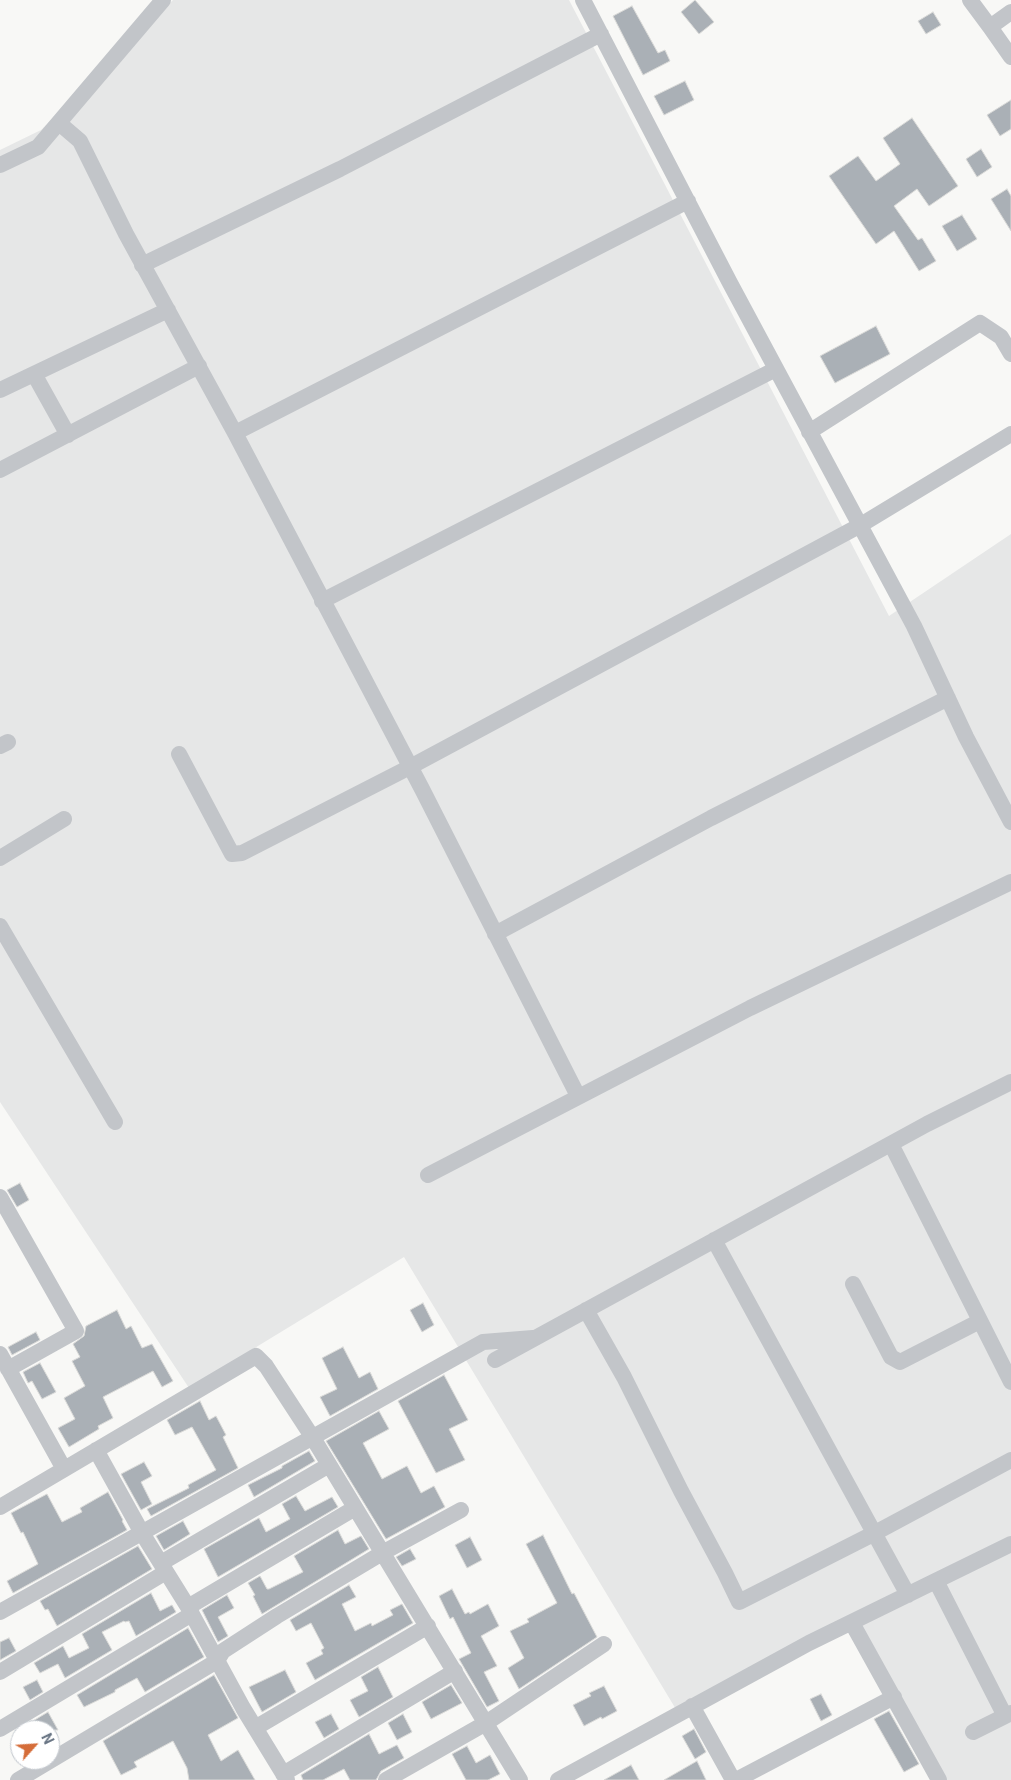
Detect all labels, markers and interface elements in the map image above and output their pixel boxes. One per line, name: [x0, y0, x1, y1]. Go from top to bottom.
north arrow: [10, 1720, 60, 1770]
text: N: [38, 1731, 57, 1747]

